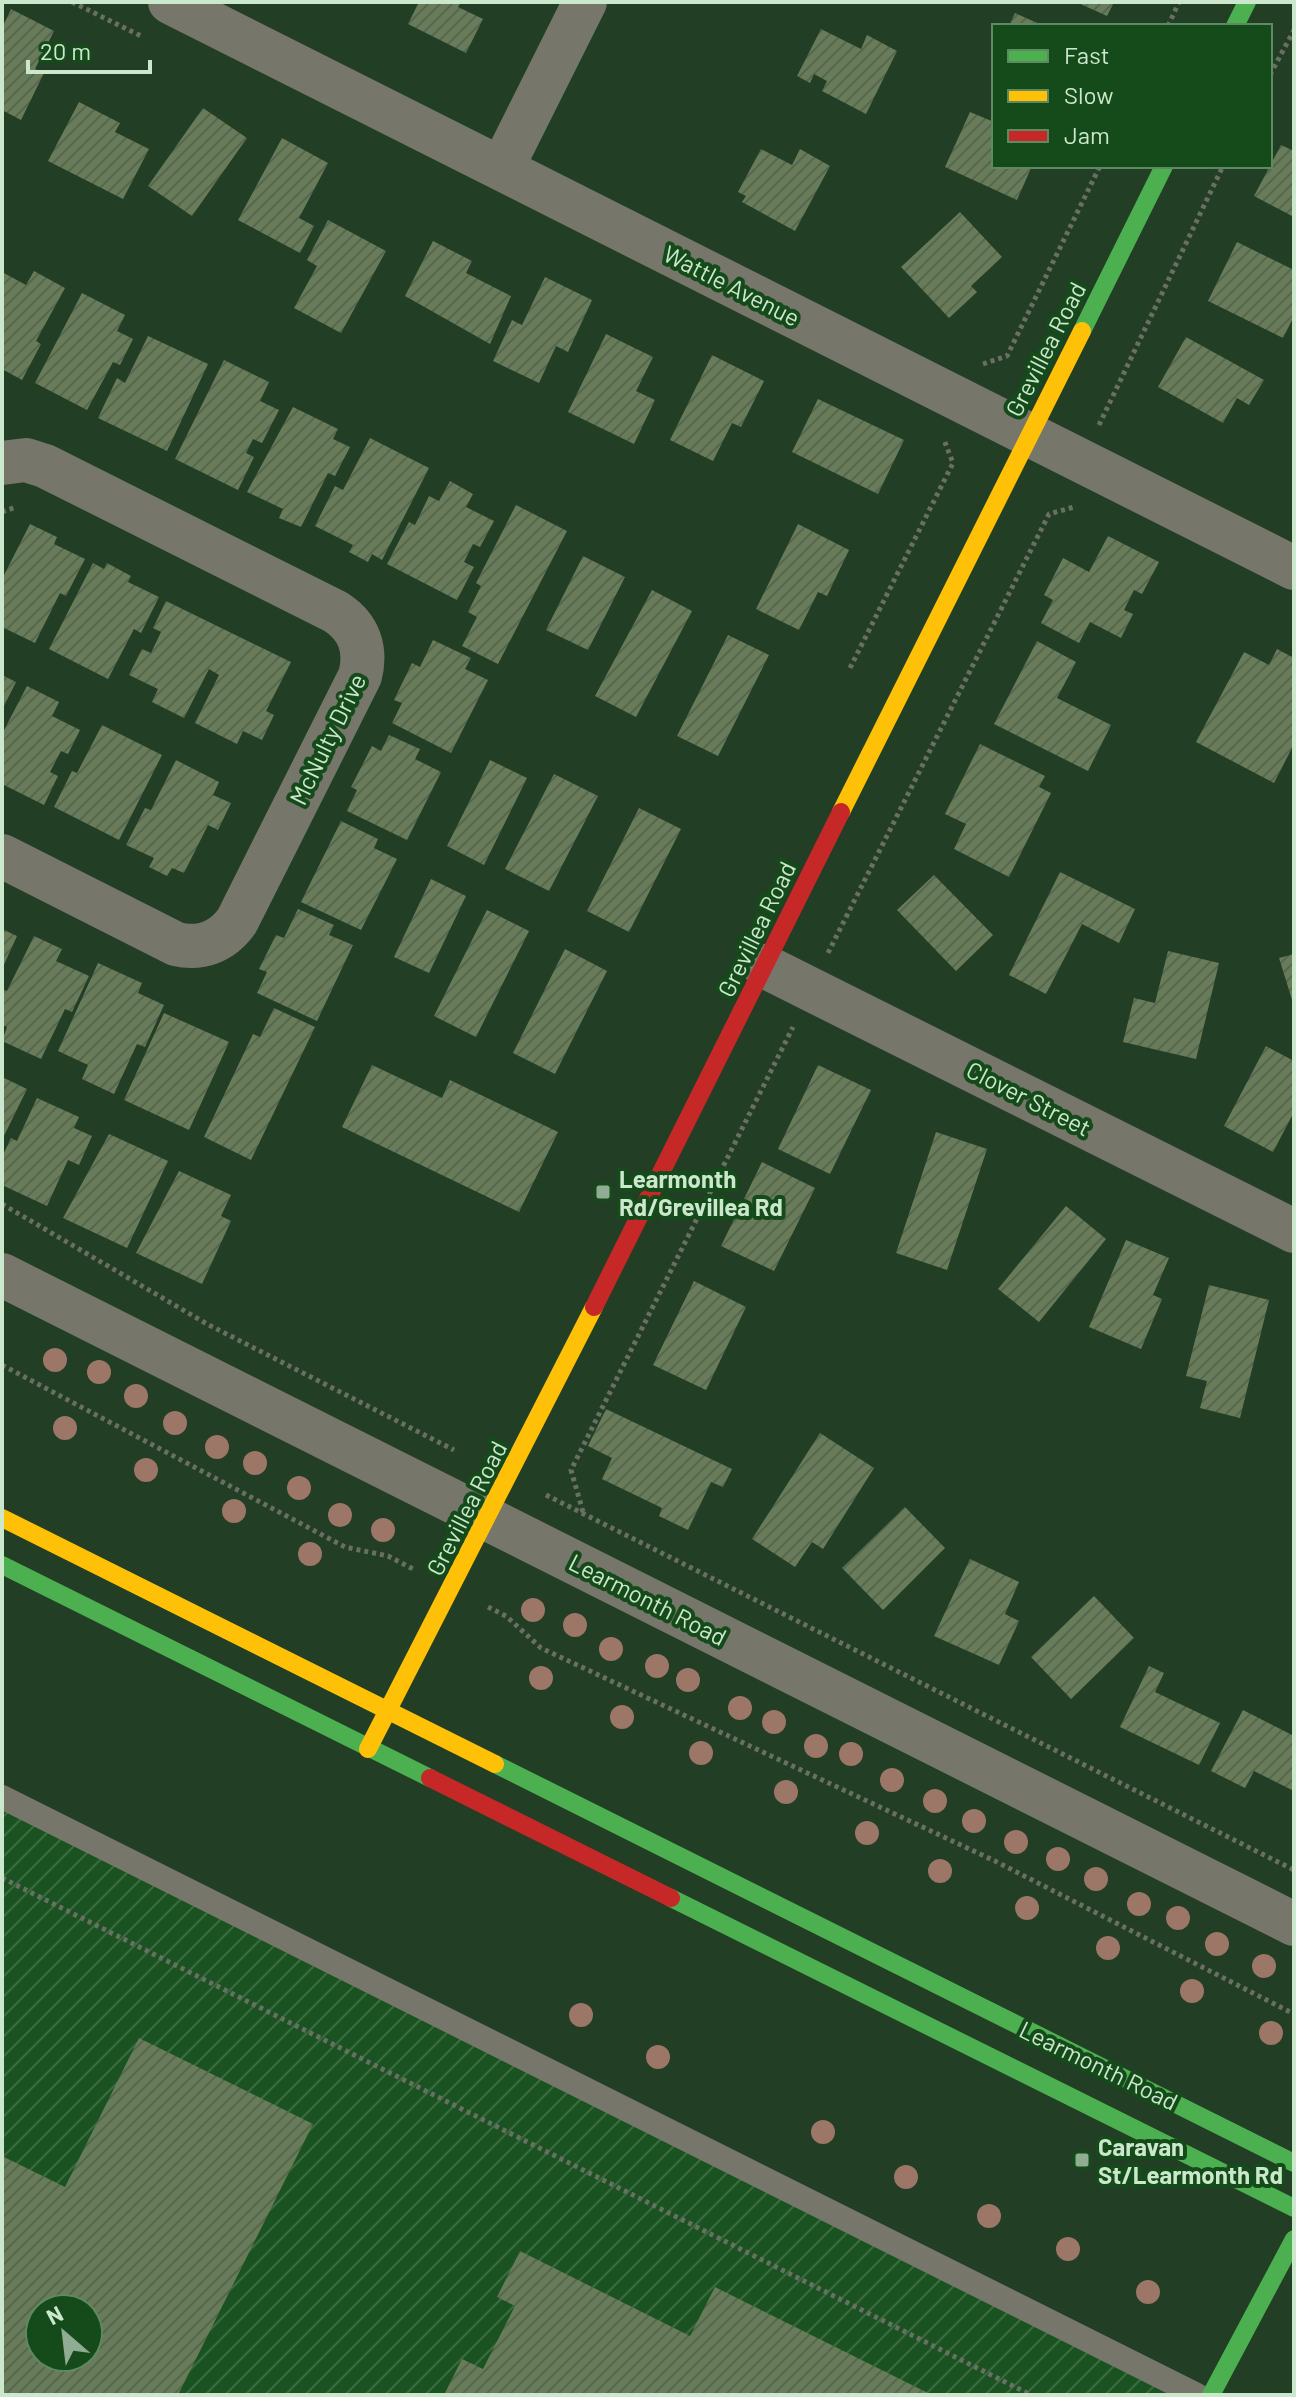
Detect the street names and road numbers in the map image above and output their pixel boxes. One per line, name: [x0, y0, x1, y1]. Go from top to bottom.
street label: Wattle Avenue: [659, 238, 805, 332]
street label: Grevillea Road: [999, 277, 1091, 421]
street label: McNulty Drive: [283, 669, 371, 809]
street label: Grevillea Road: [711, 857, 801, 1001]
street label: Clover Street: [962, 1054, 1096, 1142]
street label: Grevillea Road: [420, 1436, 512, 1580]
street label: Learmonth Road: [565, 1547, 731, 1651]
street label: Learmonth Road: [1015, 2014, 1183, 2116]

